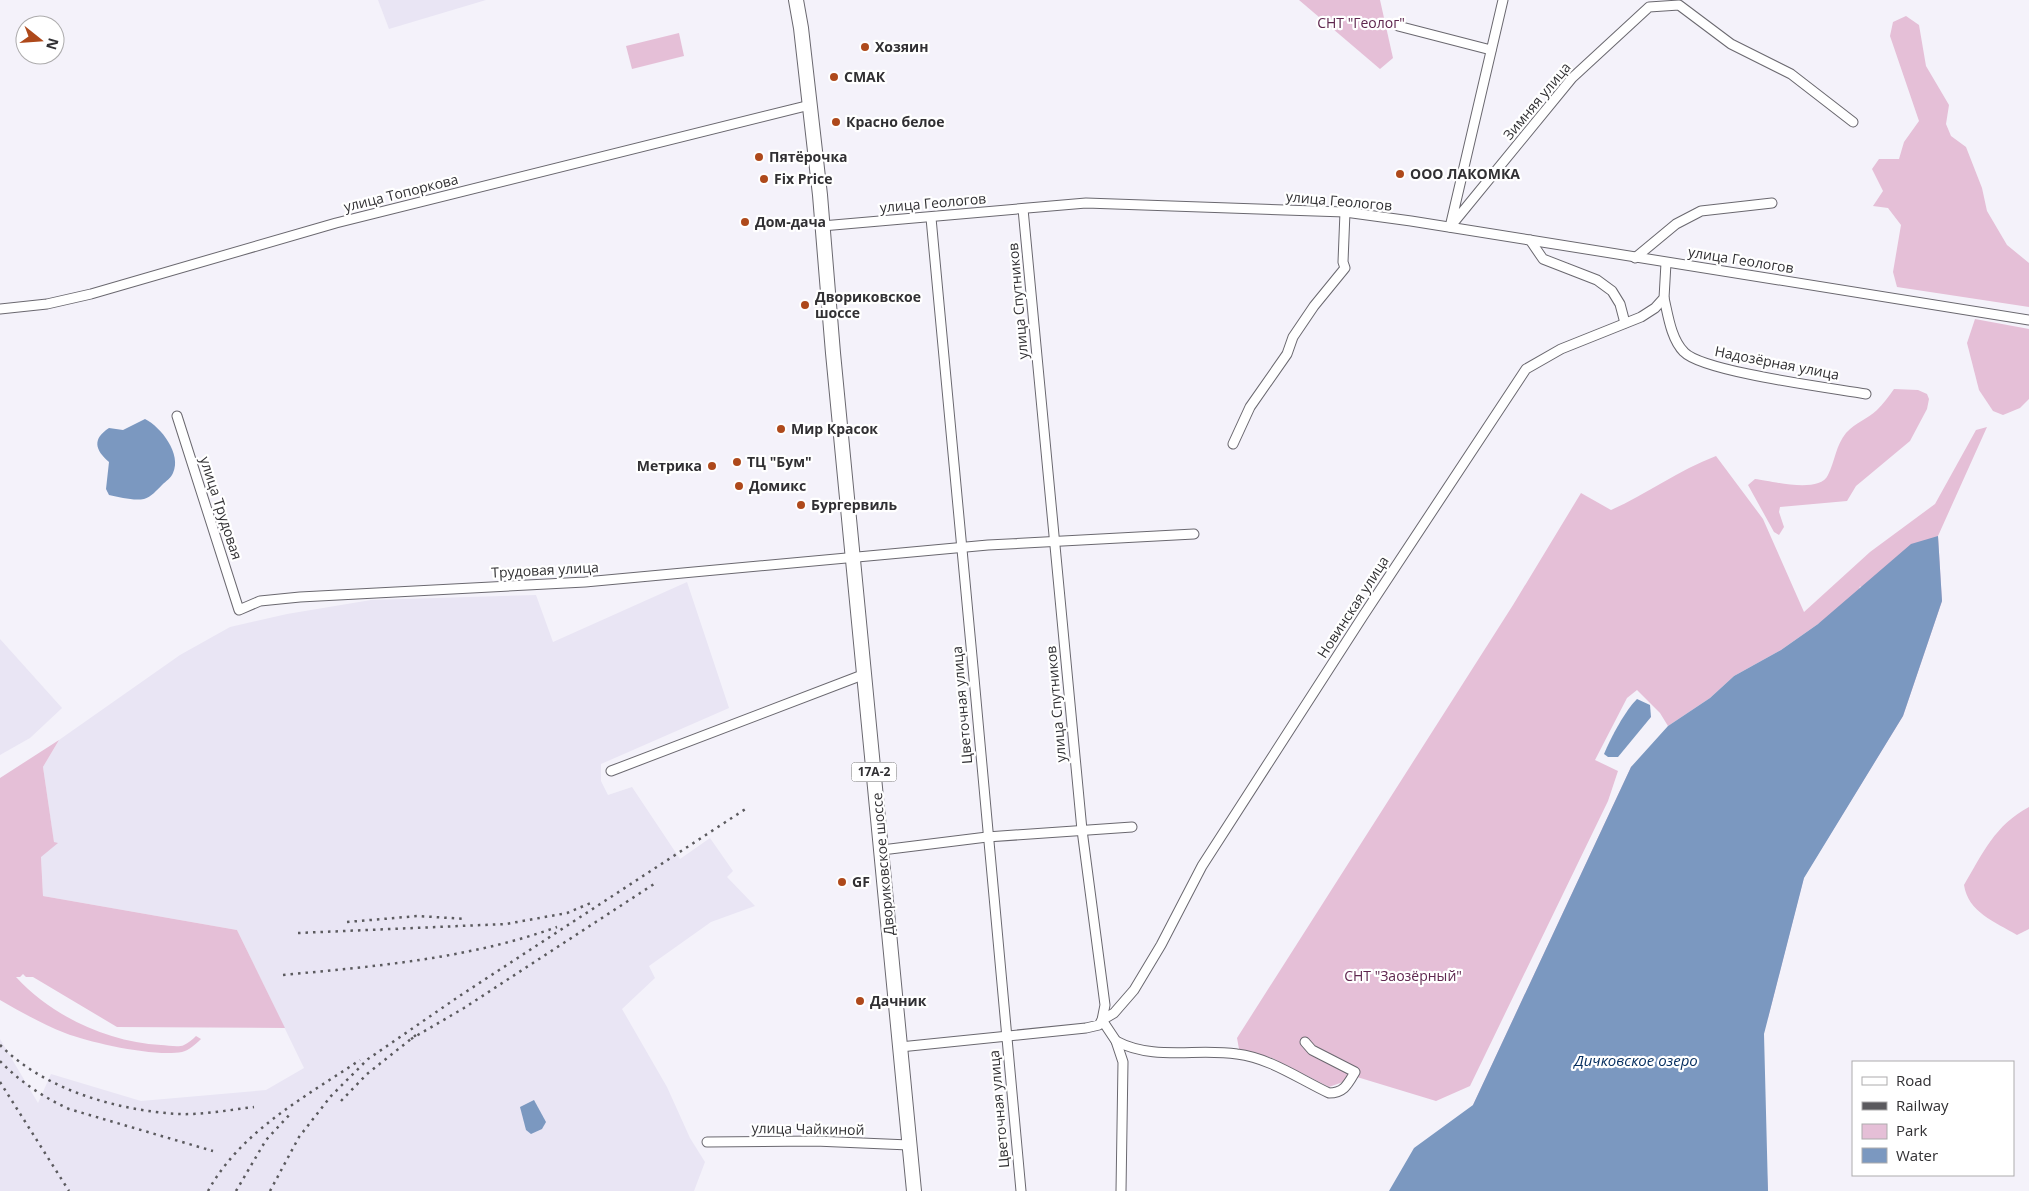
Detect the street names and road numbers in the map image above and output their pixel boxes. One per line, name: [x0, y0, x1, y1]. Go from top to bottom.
street label: Зимняя улица: [1499, 58, 1575, 143]
street label: улица Топоркова: [342, 169, 460, 216]
street label: улица Геологов: [1285, 186, 1393, 215]
street label: улица Геологов: [879, 188, 987, 217]
street label: улица Спутников: [1003, 242, 1032, 360]
street label: улица Геологов: [1687, 242, 1795, 277]
street label: Надозёрная улица: [1713, 341, 1841, 384]
street label: улица Трудовая: [196, 454, 247, 562]
street label: Новинская улица: [1312, 552, 1393, 661]
street label: Трудовая улица: [491, 557, 599, 582]
street label: Цветочная улица: [947, 645, 976, 765]
street label: улица Спутников: [1041, 645, 1070, 763]
road number: 17А-2: [852, 762, 896, 782]
street label: Двориковское шоссе: [867, 792, 898, 936]
street label: Цветочная улица: [984, 1049, 1013, 1169]
street label: улица Чайкиной: [751, 1118, 865, 1139]

